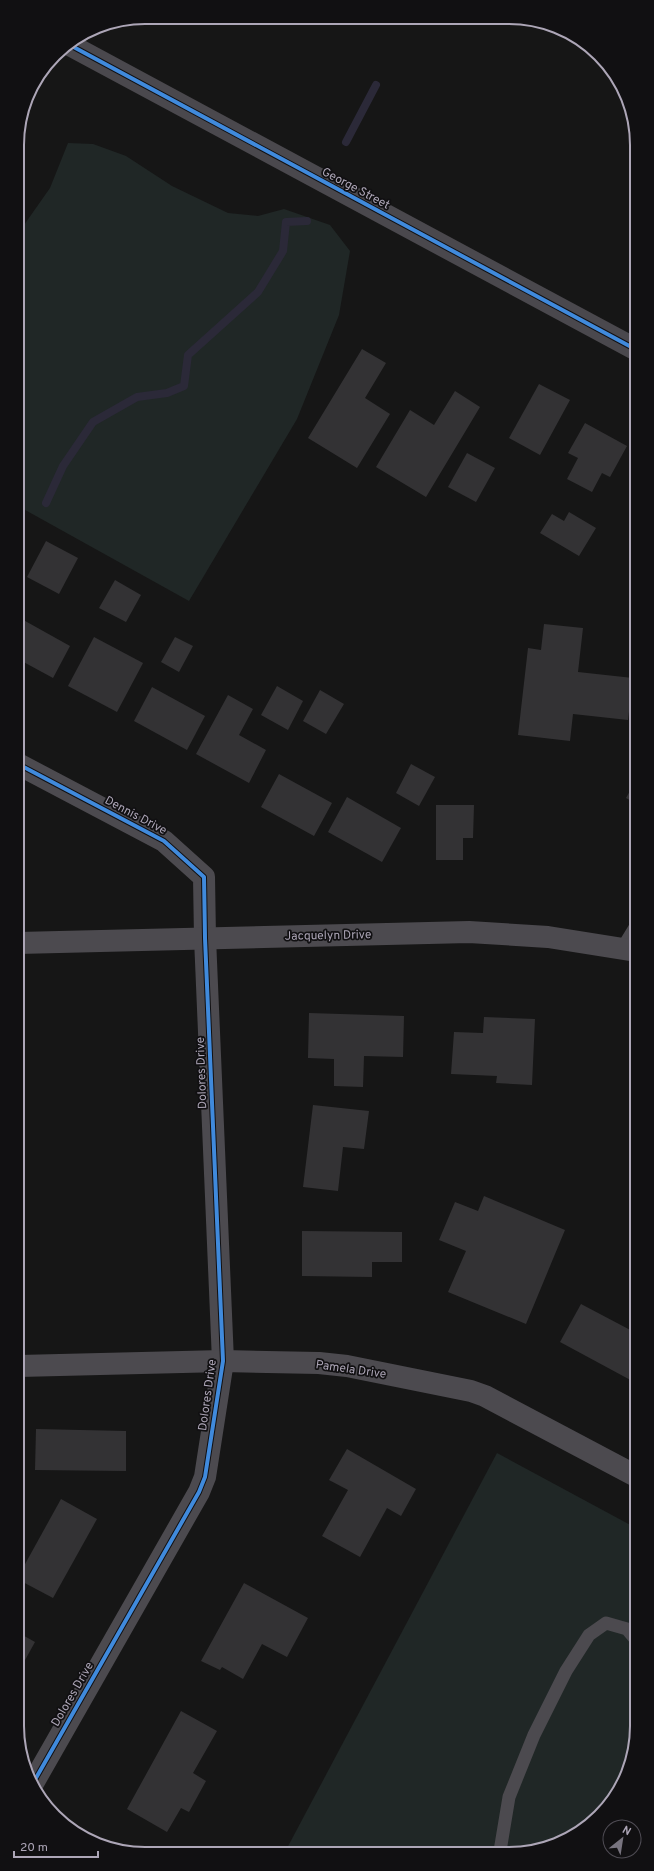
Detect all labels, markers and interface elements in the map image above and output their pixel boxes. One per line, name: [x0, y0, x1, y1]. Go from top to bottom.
street label: George Street: [319, 164, 392, 214]
street label: Dennis Drive: [102, 793, 169, 839]
street label: Jacquelyn Drive: [285, 927, 371, 945]
street label: Dolores Drive: [193, 1037, 211, 1109]
street label: Pamela Drive: [314, 1357, 387, 1383]
street label: Dolores Drive: [195, 1358, 221, 1432]
street label: Dolores Drive: [48, 1659, 98, 1730]
north arrow: [602, 1819, 642, 1859]
text: N: [620, 1823, 633, 1839]
scale bar: [14, 1833, 98, 1859]
text: 20 m: [20, 1840, 48, 1856]

